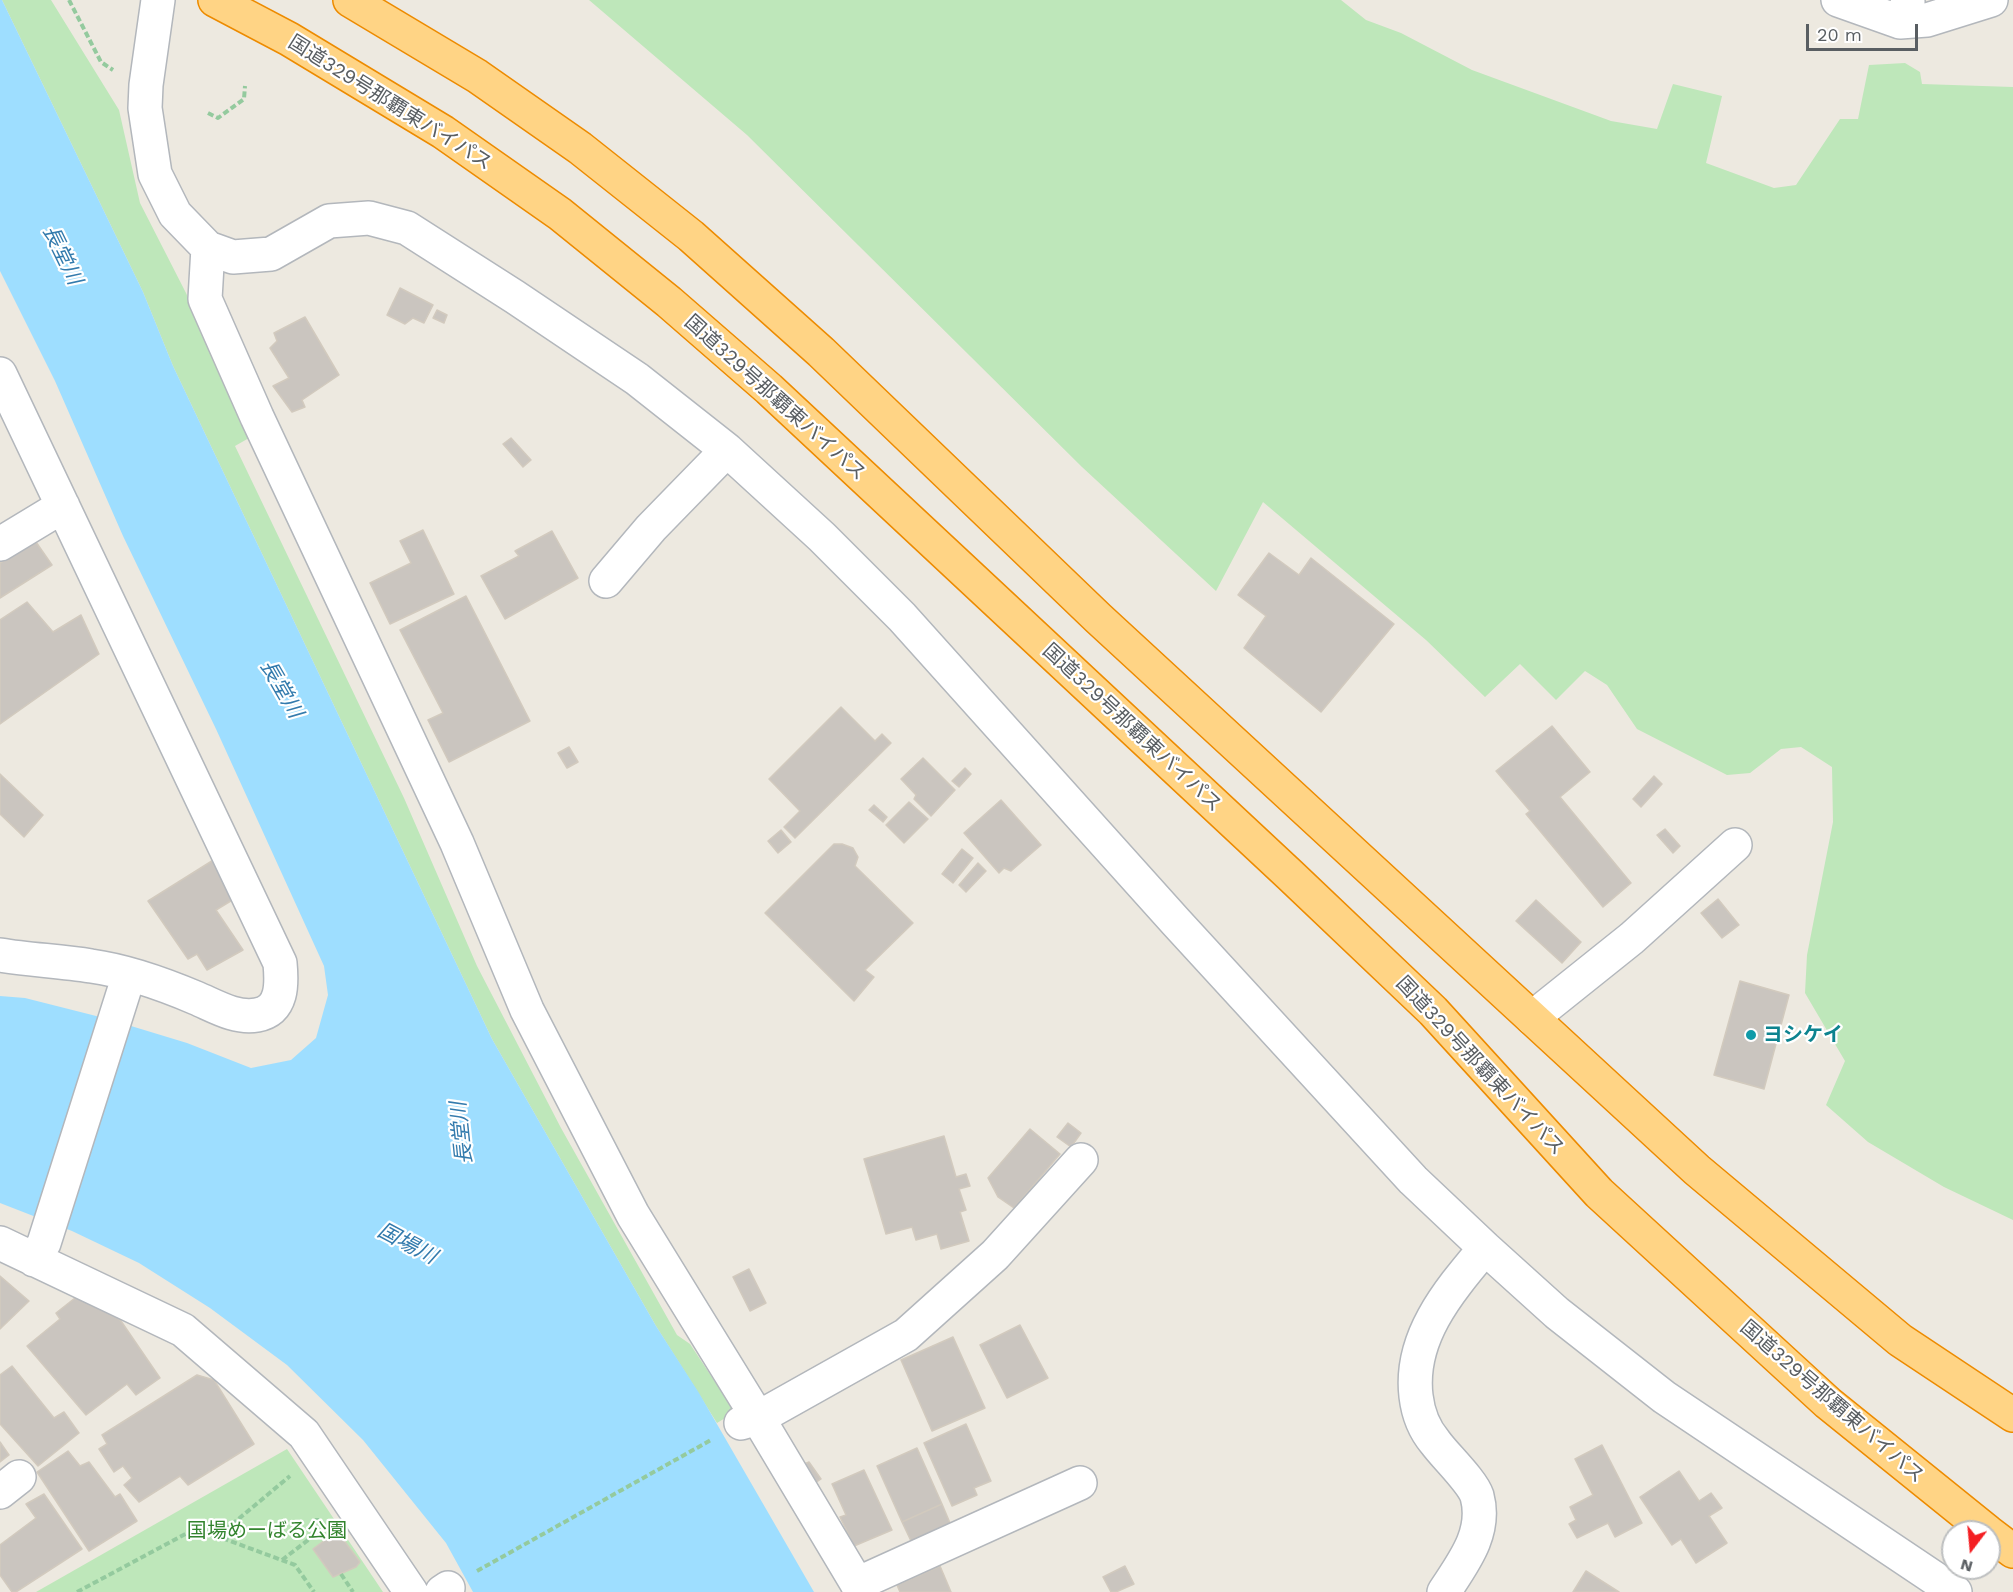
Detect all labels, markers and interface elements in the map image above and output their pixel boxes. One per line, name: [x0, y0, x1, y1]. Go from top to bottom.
scale bar: [1809, 12, 1922, 50]
text: 20 m: [1817, 24, 1862, 45]
street label: 国道329号那覇東バイパス: [284, 30, 496, 176]
water label: 長堂川: [37, 221, 87, 289]
street label: 国道329号那覇東バイパス: [679, 310, 871, 486]
street label: 国道329号那覇東バイパス: [1038, 639, 1226, 817]
water label: 長堂川: [254, 655, 308, 723]
street label: 国道329号那覇東バイパス: [1391, 972, 1569, 1160]
place label: ヨシケイ: [1763, 1023, 1843, 1047]
marker: ヨシケイ: [1744, 1028, 1758, 1042]
water label: 長堂川: [446, 1100, 478, 1166]
water label: 国場川: [373, 1218, 441, 1270]
street label: 国道329号那覇東バイパス: [1735, 1316, 1929, 1488]
park label: 国場めーばる公園: [187, 1519, 347, 1543]
north arrow: [1941, 1520, 2001, 1580]
text: N: [1958, 1555, 1975, 1577]

